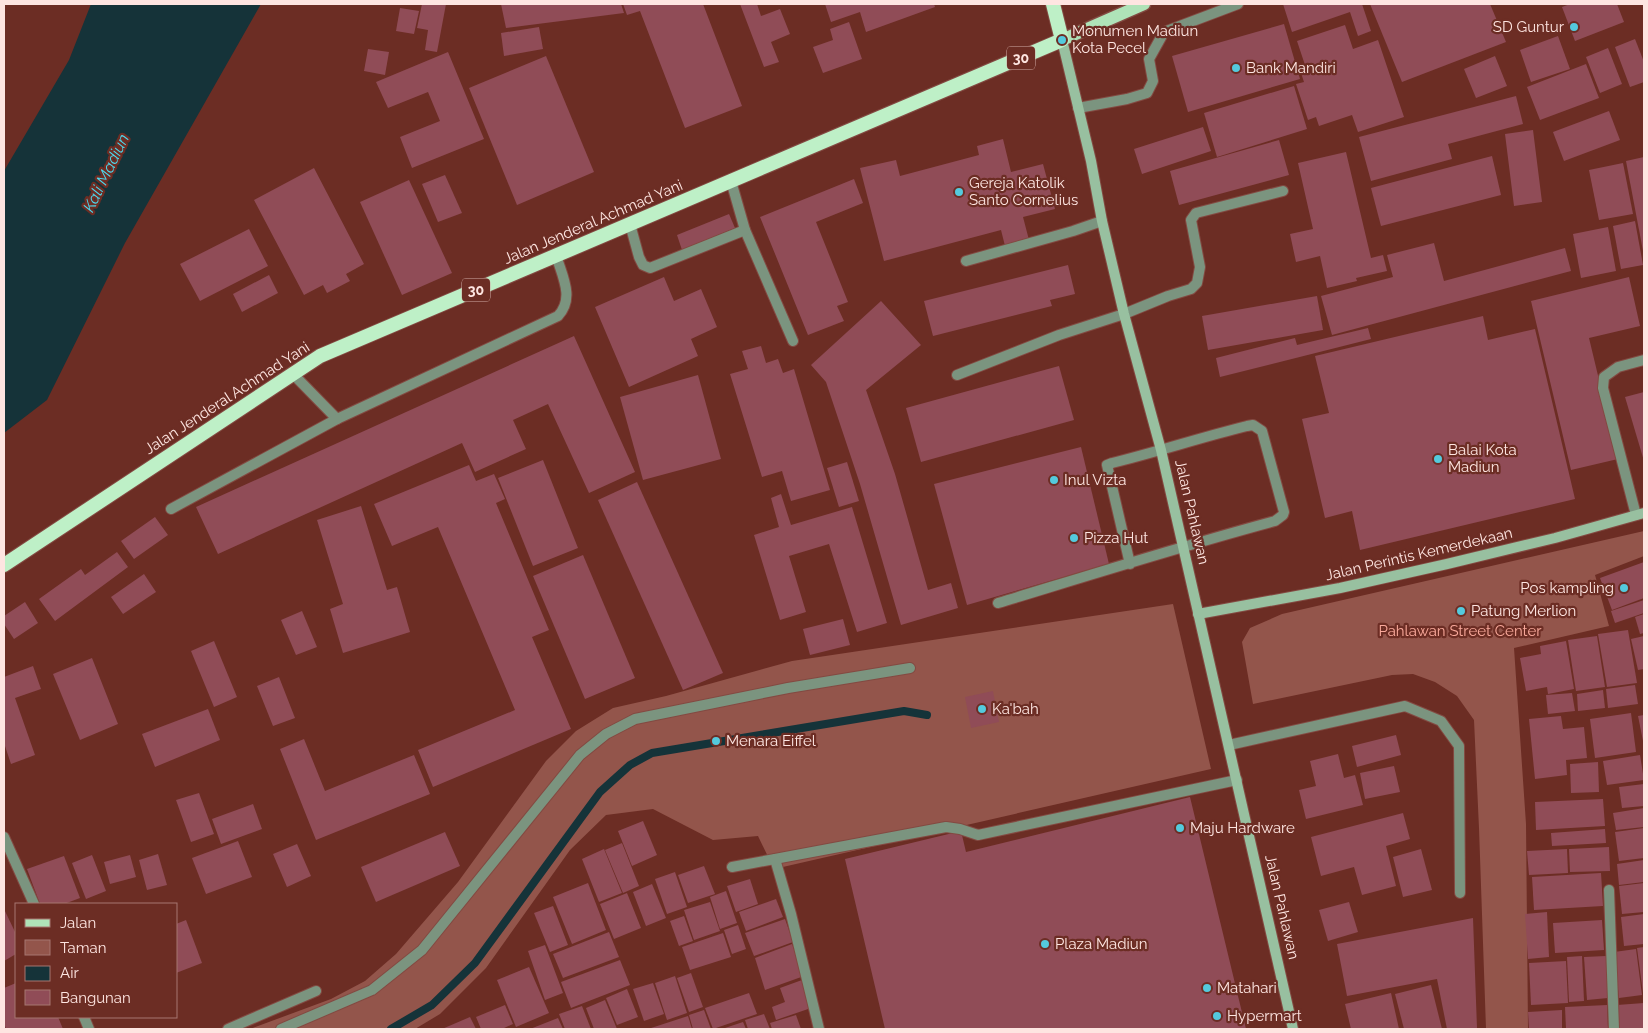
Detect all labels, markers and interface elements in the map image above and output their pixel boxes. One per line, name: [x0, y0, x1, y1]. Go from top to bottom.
place label: SD Guntur: [1493, 18, 1565, 36]
marker: SD Guntur: [1568, 21, 1580, 33]
place label: Monumen Madiun Kota Pecel: [1072, 22, 1198, 57]
marker: Monumen Madiun Kota Pecel: [1056, 34, 1068, 46]
road number: 30: [1007, 46, 1035, 70]
place label: Bank Mandiri: [1246, 59, 1336, 77]
marker: Bank Mandiri: [1230, 62, 1242, 74]
water label: Kali Madiun: [79, 131, 133, 215]
place label: Gereja Katolik Santo Cornelius: [969, 174, 1078, 209]
street label: Jalan Jenderal Achmad Yani: [501, 176, 685, 268]
marker: Gereja Katolik Santo Cornelius: [953, 186, 965, 198]
road number: 30: [462, 278, 490, 302]
street label: Jalan Jenderal Achmad Yani: [141, 338, 313, 458]
place label: Balai Kota Madiun: [1448, 441, 1517, 476]
marker: Balai Kota Madiun: [1432, 453, 1444, 465]
street label: Jalan Pahlawan: [1171, 458, 1213, 566]
place label: Inul Vizta: [1064, 471, 1126, 489]
marker: Inul Vizta: [1048, 474, 1060, 486]
street label: Jalan Perintis Kemerdekaan: [1324, 524, 1514, 584]
place label: Pizza Hut: [1084, 529, 1148, 547]
marker: Pizza Hut: [1068, 532, 1080, 544]
place label: Pos kampling: [1520, 579, 1614, 597]
marker: Pos kampling: [1618, 582, 1630, 594]
place label: Patung Merlion: [1471, 602, 1576, 620]
marker: Patung Merlion: [1455, 605, 1467, 617]
park label: Pahlawan Street Center: [1378, 622, 1542, 640]
place label: Ka'bah: [992, 700, 1039, 718]
marker: Ka'bah: [976, 703, 988, 715]
place label: Menara Eiffel: [726, 732, 817, 750]
marker: Menara Eiffel: [710, 735, 722, 747]
place label: Maju Hardware: [1190, 819, 1295, 837]
marker: Maju Hardware: [1174, 822, 1186, 834]
street label: Jalan Pahlawan: [1261, 853, 1303, 961]
legend: [15, 903, 178, 1018]
text: Jalan: [60, 914, 96, 932]
place label: Plaza Madiun: [1055, 935, 1147, 953]
marker: Plaza Madiun: [1039, 938, 1051, 950]
text: Taman: [60, 939, 106, 957]
text: Air: [60, 964, 79, 982]
place label: Matahari: [1217, 979, 1277, 997]
marker: Matahari: [1201, 982, 1213, 994]
text: Bangunan: [60, 989, 131, 1007]
place label: Hypermart: [1227, 1007, 1302, 1025]
marker: Hypermart: [1211, 1010, 1223, 1022]

